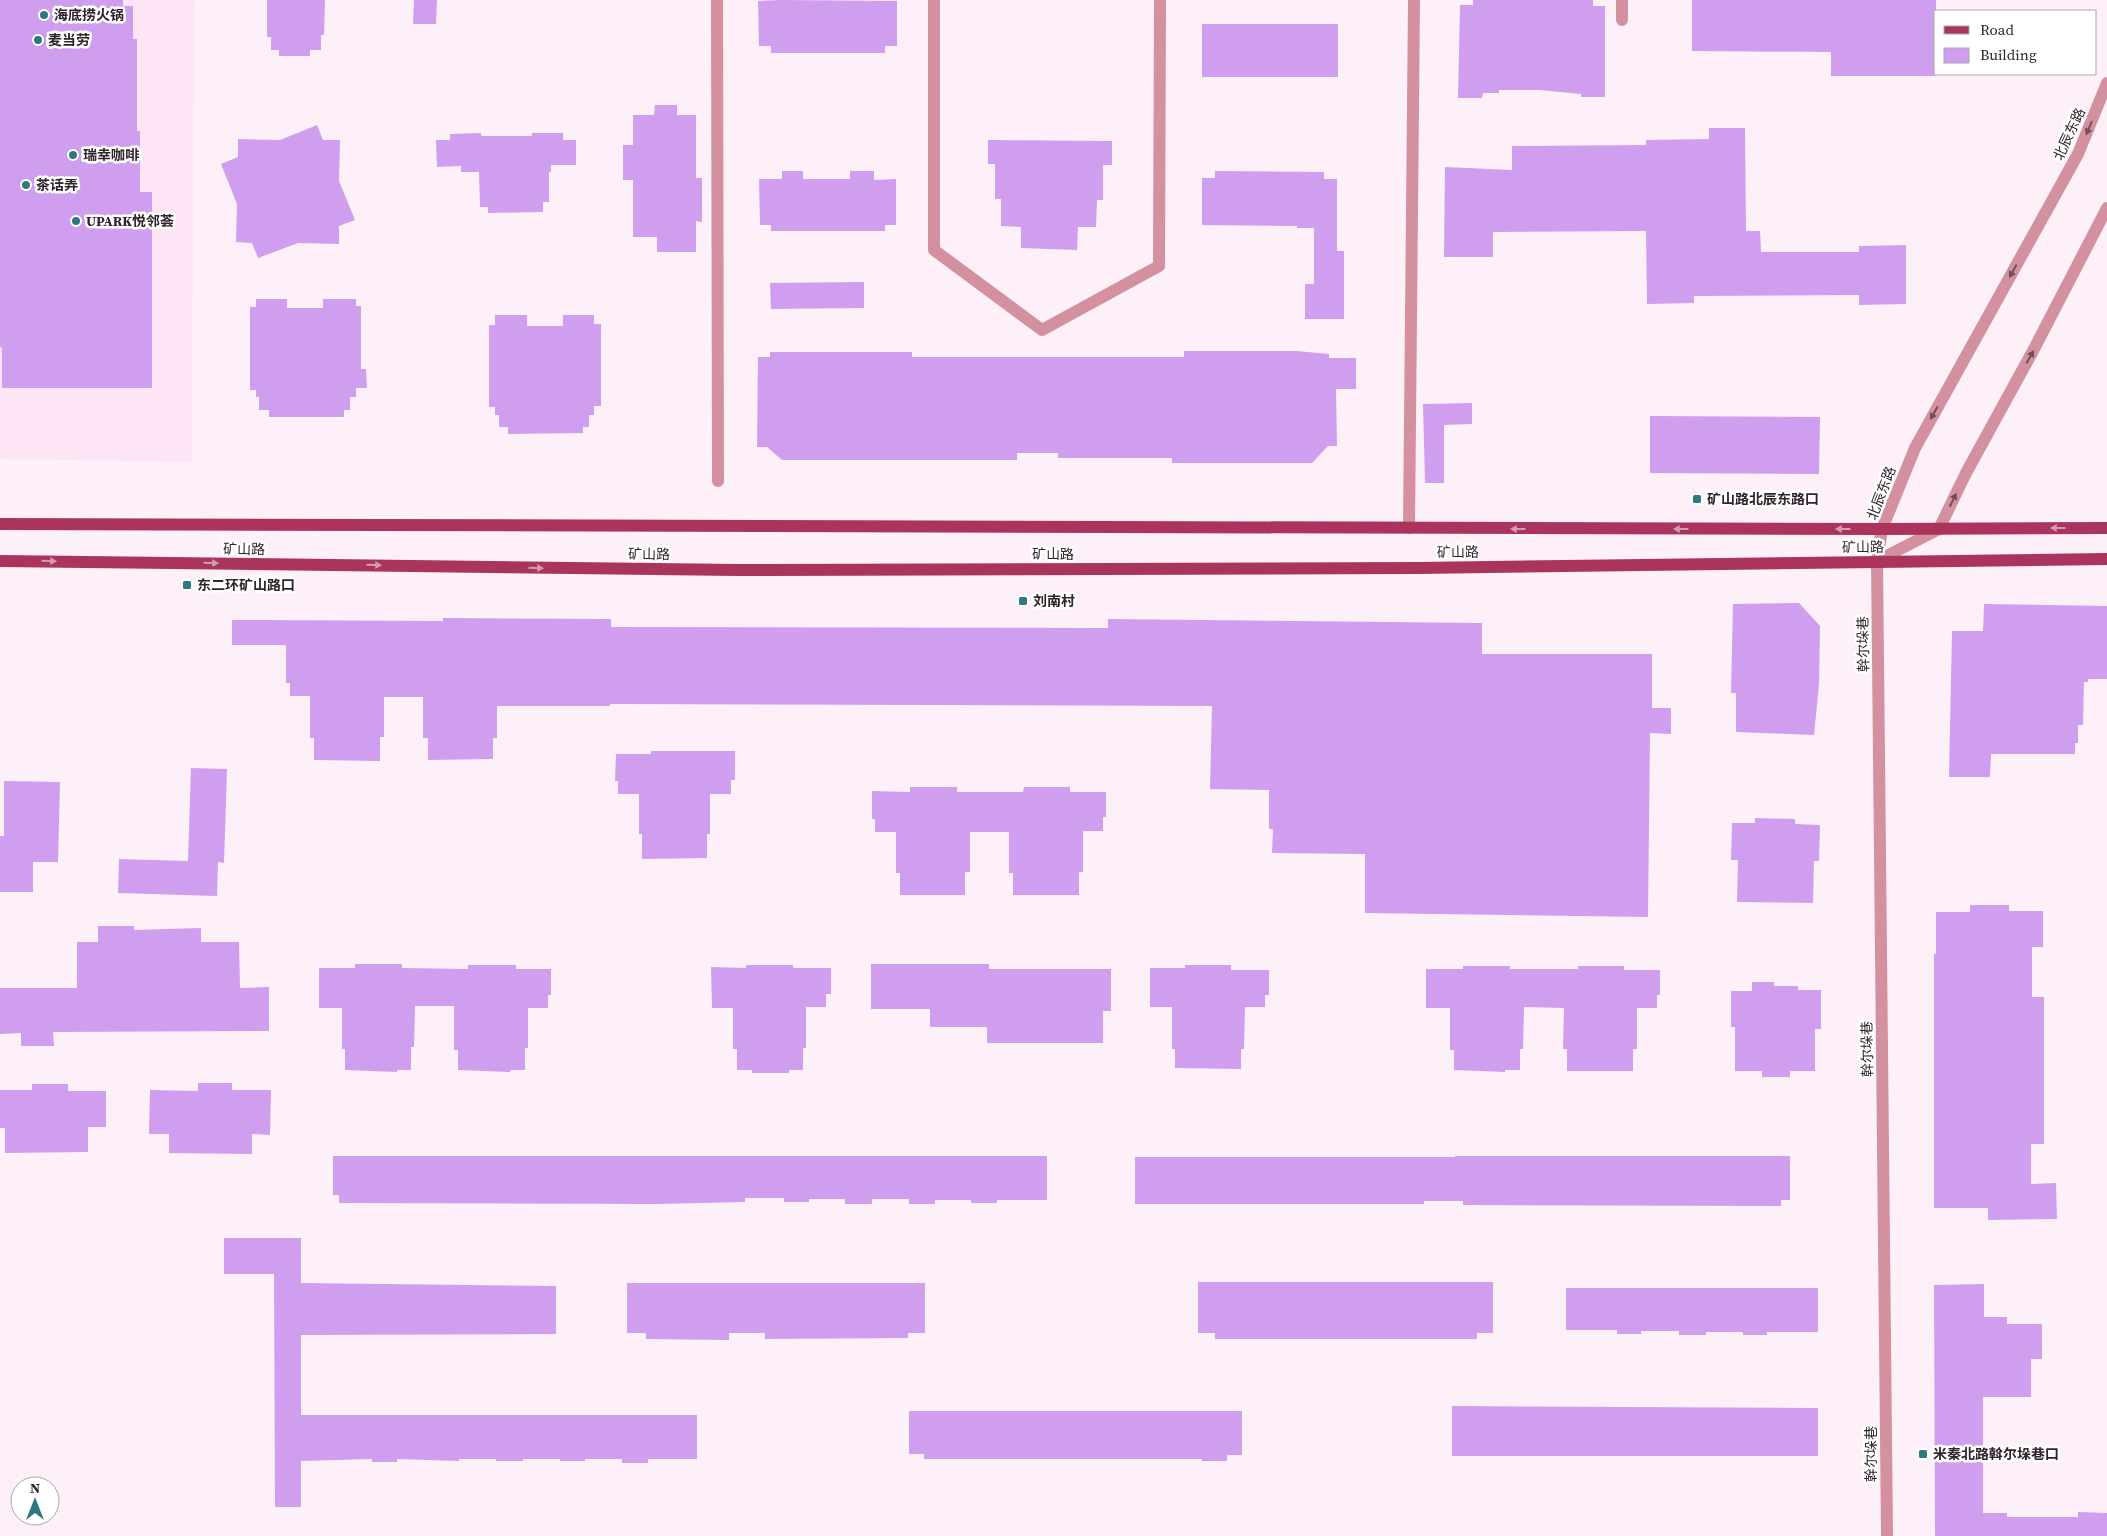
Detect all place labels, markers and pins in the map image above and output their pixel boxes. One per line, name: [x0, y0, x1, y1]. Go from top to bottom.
place label: 海底捞火锅: [54, 5, 124, 25]
marker: 海底捞火锅: [38, 9, 50, 21]
place label: 麦当劳: [48, 30, 90, 50]
marker: 麦当劳: [32, 34, 44, 46]
place label: 瑞幸咖啡: [83, 145, 140, 165]
marker: 瑞幸咖啡: [67, 149, 79, 161]
place label: 茶话弄: [36, 175, 78, 195]
marker: 茶话弄: [20, 179, 32, 191]
place label: UPARK悦邻荟: [86, 211, 174, 231]
marker: UPARK悦邻荟: [70, 215, 82, 227]
place label: 矿山路北辰东路口: [1707, 489, 1819, 509]
marker: 矿山路北辰东路口: [1691, 493, 1703, 505]
place label: 东二环矿山路口: [197, 575, 295, 595]
marker: 东二环矿山路口: [181, 579, 193, 591]
place label: 刘南村: [1033, 591, 1075, 611]
marker: 刘南村: [1017, 595, 1029, 607]
place label: 米秦北路斡尔垛巷口: [1933, 1444, 2059, 1464]
marker: 米秦北路斡尔垛巷口: [1917, 1448, 1929, 1460]

